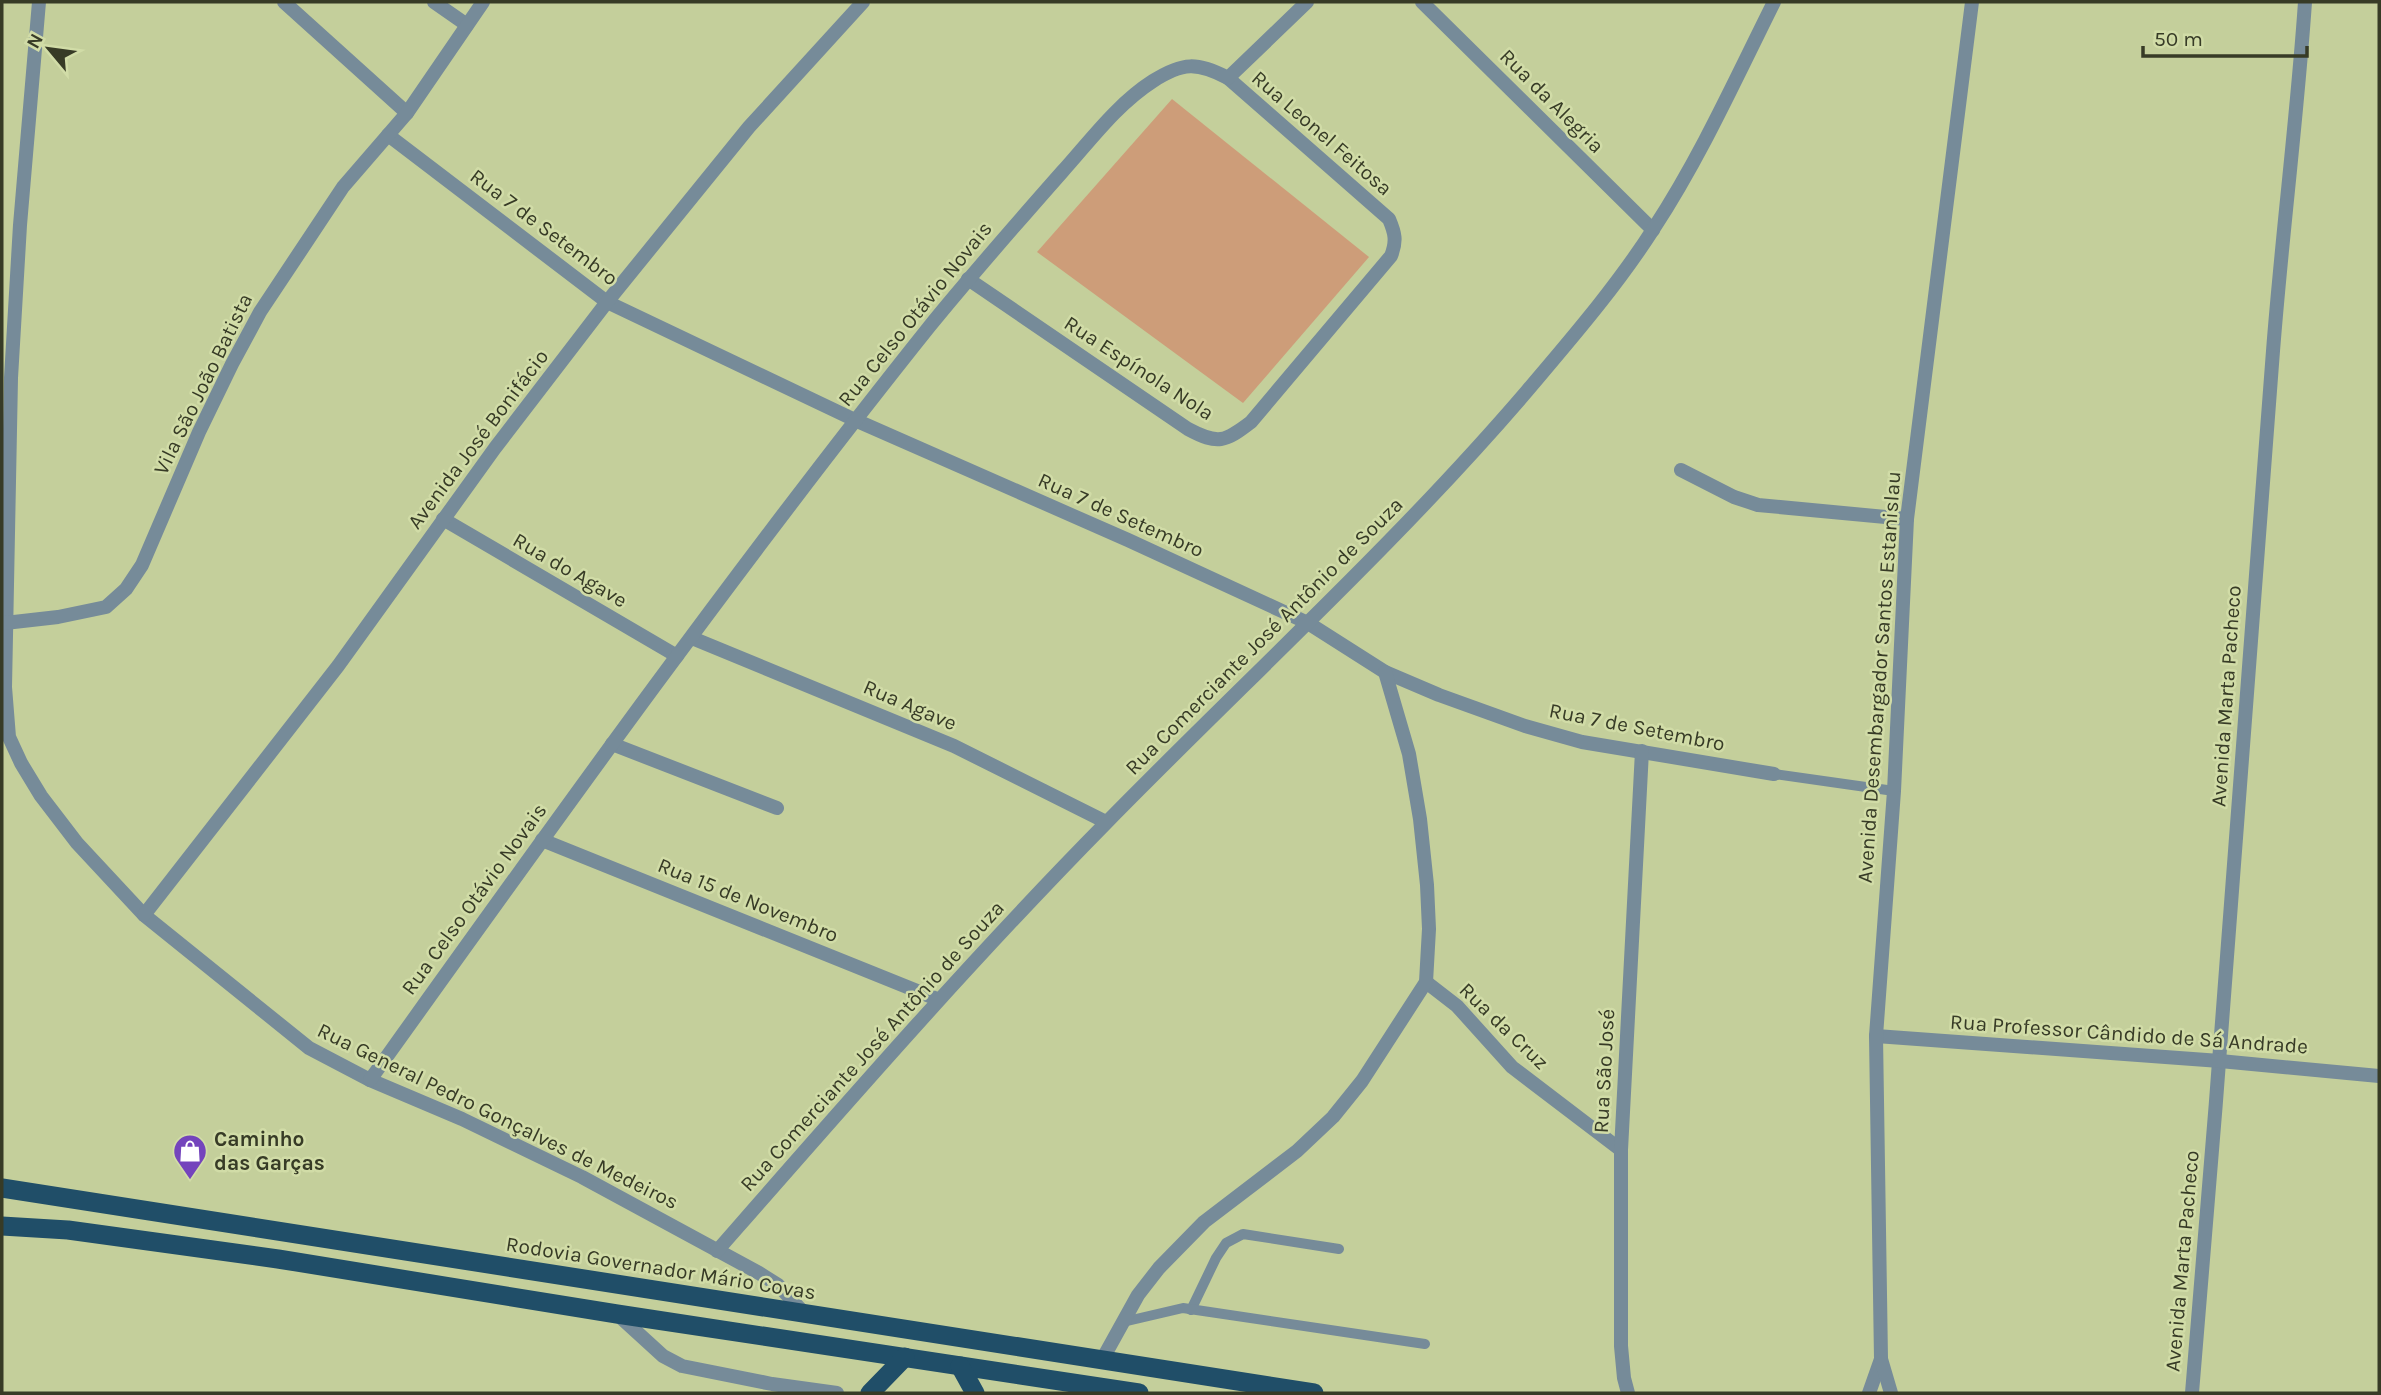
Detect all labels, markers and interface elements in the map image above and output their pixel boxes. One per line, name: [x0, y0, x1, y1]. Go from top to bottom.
north arrow: [14, 14, 84, 84]
scale bar: [2143, 14, 2308, 58]
text: 50 m: [2154, 27, 2203, 51]
text: N: [22, 30, 48, 53]
street label: Rua da Alegria: [1495, 44, 1609, 158]
street label: Rua Leonel Feitosa: [1247, 66, 1397, 200]
street label: Rua 7 de Setembro: [466, 164, 622, 290]
street label: Rua Celso Otávio Novais: [833, 217, 997, 411]
street label: Vila São João Batista: [149, 290, 257, 478]
street label: Rua Espínola Nola: [1060, 311, 1218, 425]
street label: Avenida José Bonifácio: [403, 345, 553, 533]
street label: Rua 7 de Setembro: [1035, 468, 1207, 562]
street label: Avenida Desembargador Santos Estanislau: [1853, 470, 1905, 884]
street label: Rua Comerciante José Antônio de Souza: [1120, 492, 1408, 780]
street label: Rua do Agave: [509, 528, 631, 612]
street label: Avenida Marta Pacheco: [2206, 584, 2246, 808]
street label: Rua Agave: [860, 675, 960, 735]
street label: Rua 7 de Setembro: [1547, 698, 1727, 756]
street label: Rua Celso Otávio Novais: [396, 799, 552, 999]
street label: Rua 15 de Novembro: [654, 853, 842, 947]
street label: Rua Comerciante José Antônio de Souza: [735, 896, 1009, 1196]
street label: Rua da Cruz: [1455, 978, 1553, 1074]
street label: Rua São José: [1589, 1008, 1619, 1134]
street label: Rua Professor Cândido de Sá Andrade: [1949, 1010, 2309, 1058]
street label: Rua General Pedro Gonçalves de Medeiros: [314, 1018, 682, 1214]
place label: Caminho das Garças: [214, 1127, 325, 1175]
shop icon: Caminho das Garças: [171, 1132, 209, 1181]
street label: Avenida Marta Pacheco: [2160, 1149, 2204, 1373]
street label: Rodovia Governador Mário Covas: [504, 1232, 818, 1304]

